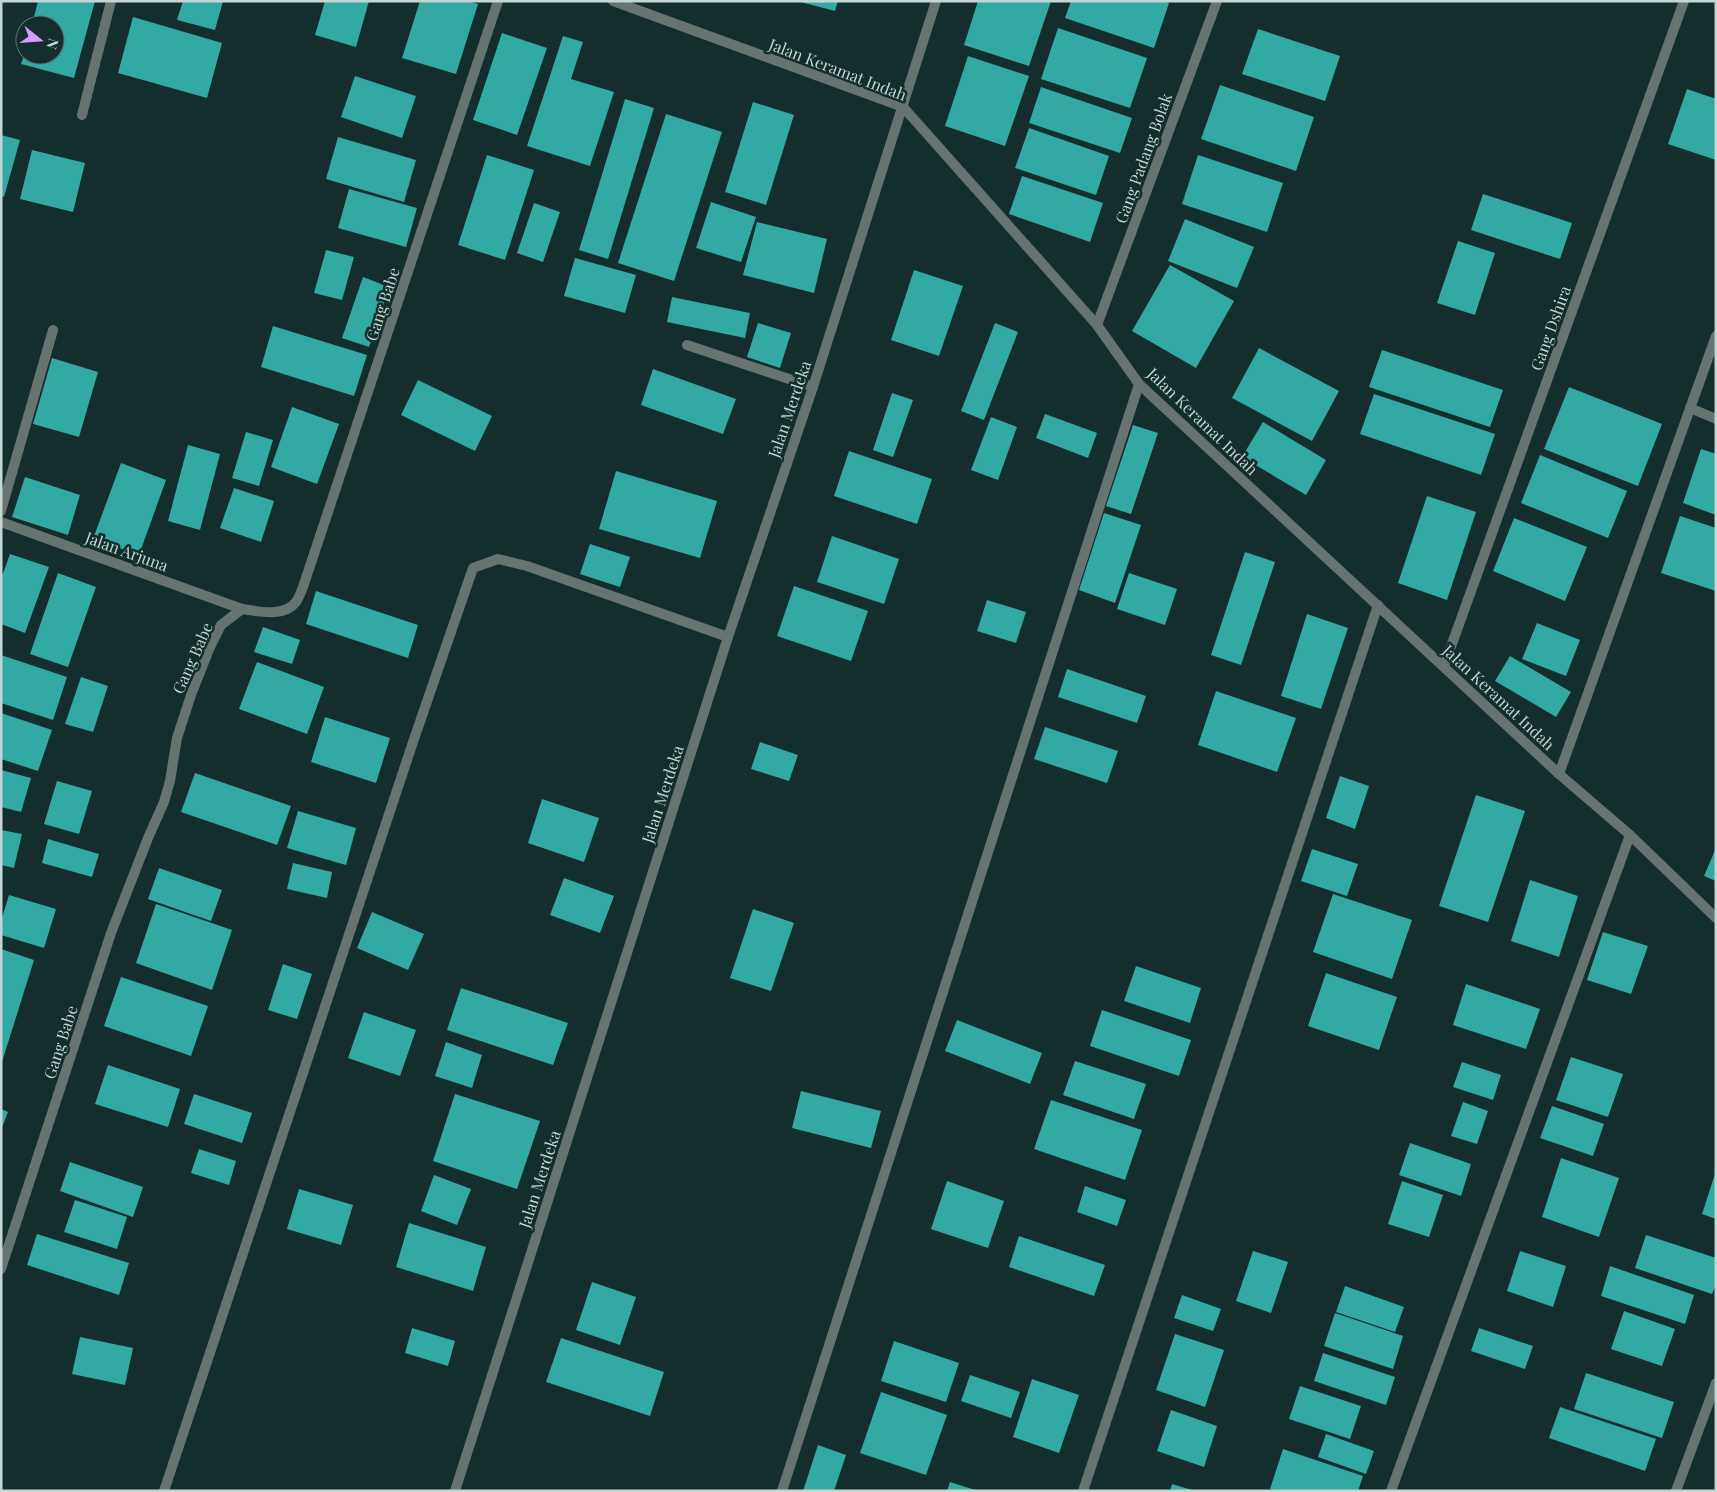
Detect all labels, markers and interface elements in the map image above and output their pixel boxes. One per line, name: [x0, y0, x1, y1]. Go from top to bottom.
north arrow: [15, 15, 65, 65]
street label: Jalan Keramat Indah: [765, 33, 910, 105]
text: N: [42, 36, 63, 52]
street label: Gang Padang Bolak: [1110, 90, 1176, 226]
street label: Gang Babe: [360, 265, 404, 343]
street label: Gang Dshira: [1525, 283, 1575, 373]
street label: Jalan Merdeka: [762, 358, 815, 461]
street label: Jalan Keramat Indah: [1143, 362, 1263, 480]
street label: Jalan Arjuna: [82, 526, 171, 576]
street label: Gang Babe: [167, 619, 217, 697]
street label: Jalan Keramat Indah: [1438, 639, 1560, 755]
street label: Jalan Merdeka: [636, 742, 688, 846]
street label: Gang Babe: [38, 1003, 82, 1081]
street label: Jalan Merdeka: [513, 1127, 565, 1231]

